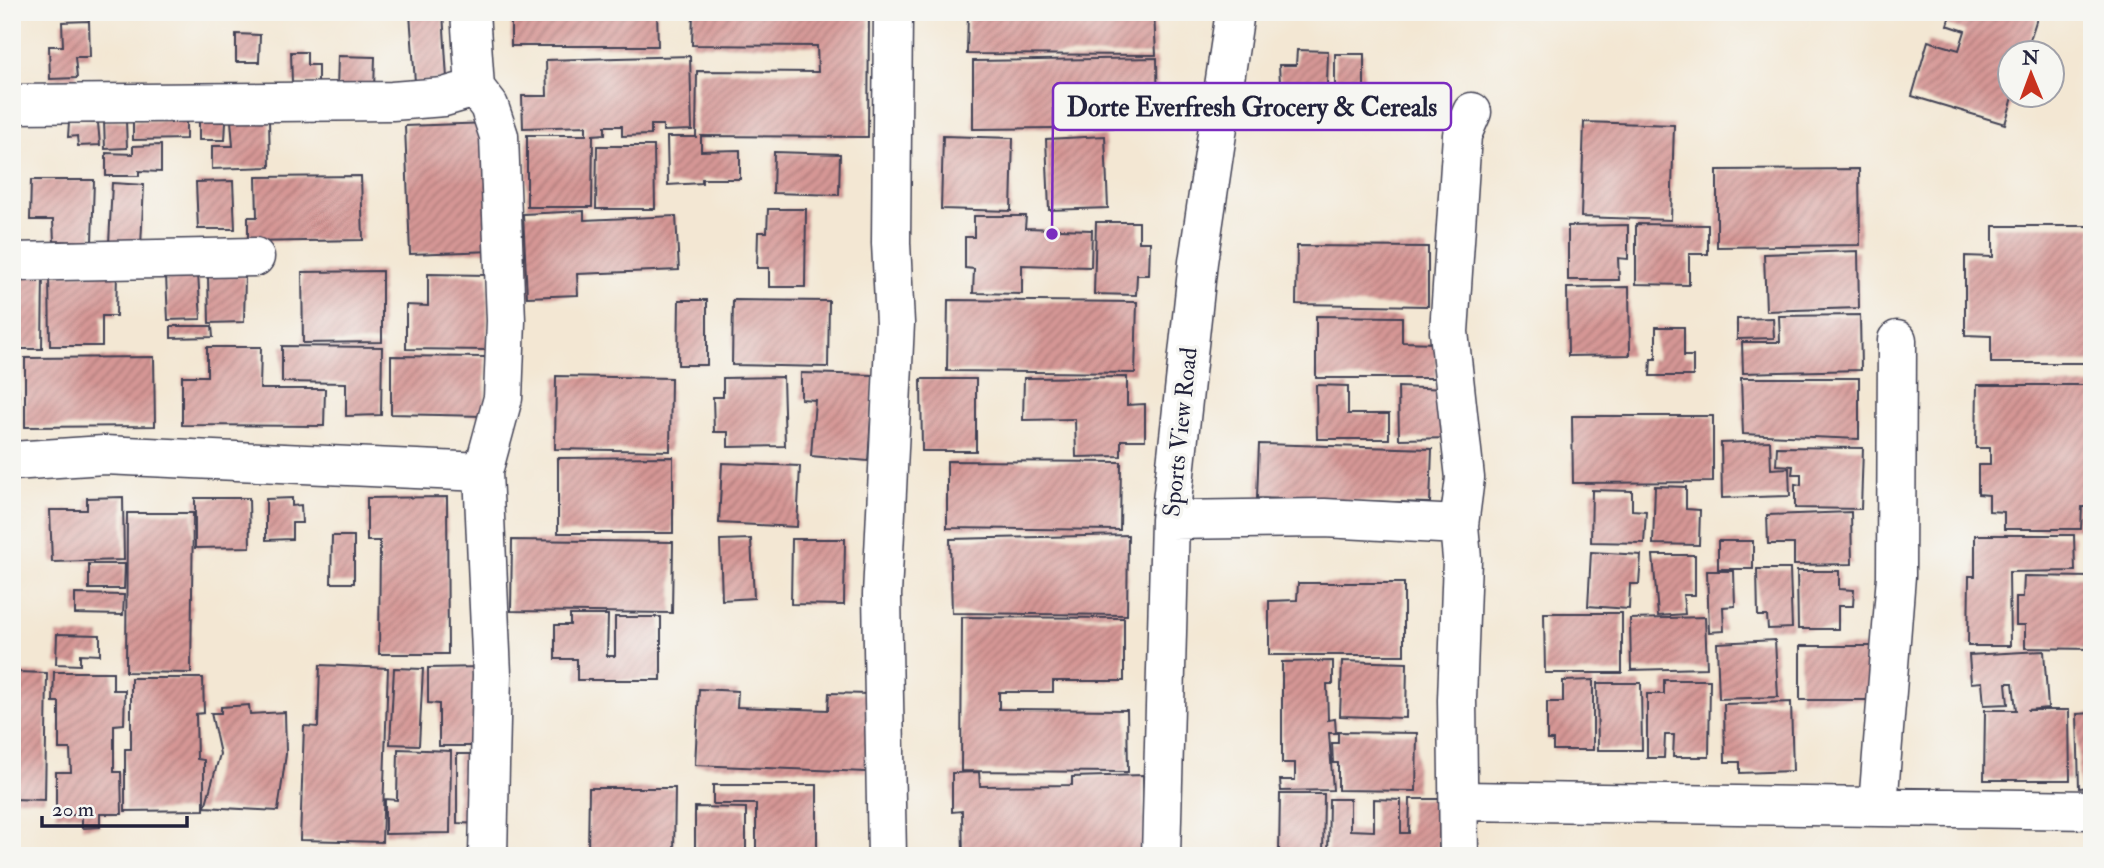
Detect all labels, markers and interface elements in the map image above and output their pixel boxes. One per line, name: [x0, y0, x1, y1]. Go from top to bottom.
north arrow: [1996, 38, 2066, 108]
text: N: [2021, 46, 2040, 70]
callout: Dorte Everfresh Grocery & Cereals: [1053, 83, 1451, 130]
text: Dorte Everfresh Grocery & Cereals: [1067, 92, 1437, 125]
street label: Sports View Road: [1156, 346, 1205, 518]
scale bar: [42, 784, 187, 828]
text: 20 m: [52, 796, 94, 823]

